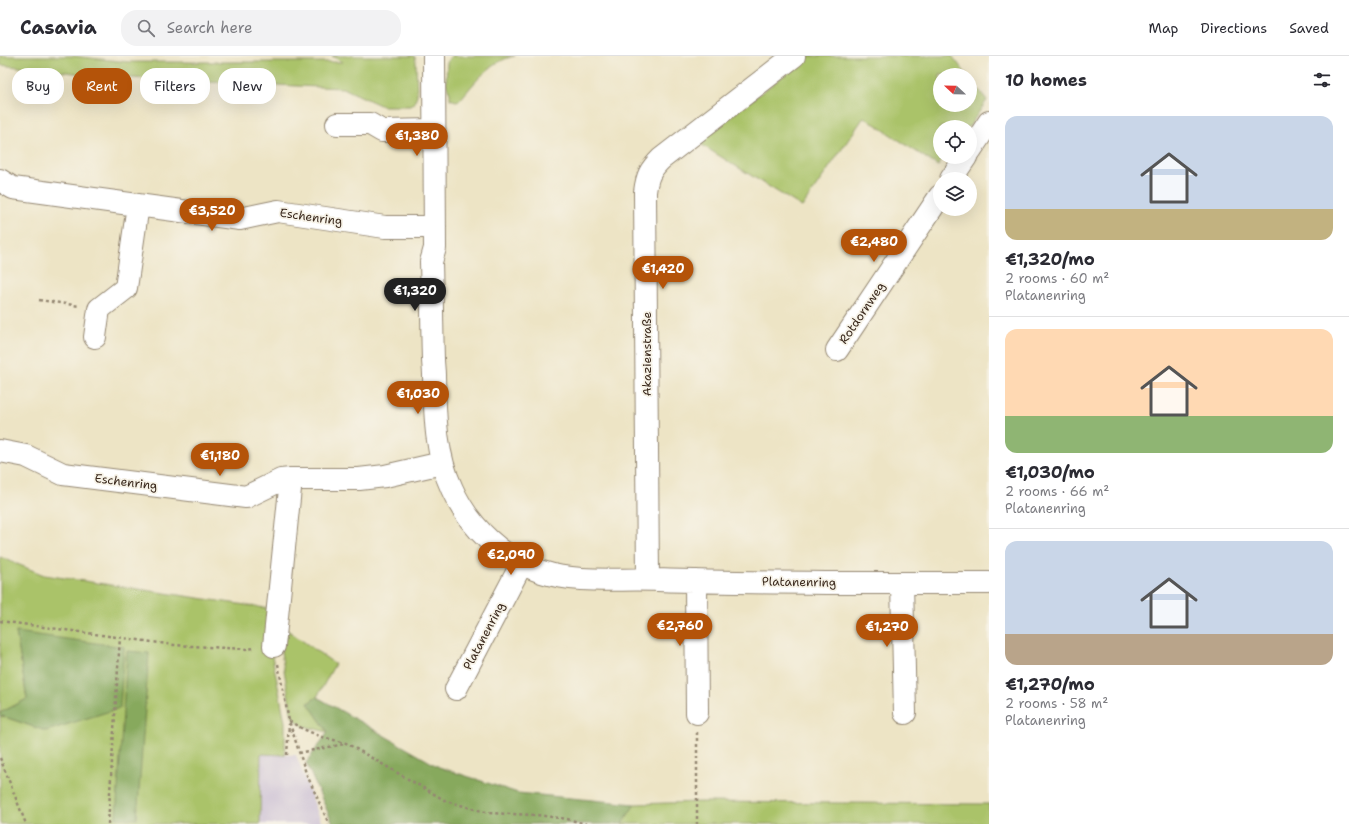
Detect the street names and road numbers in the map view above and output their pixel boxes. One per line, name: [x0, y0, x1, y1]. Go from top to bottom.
street label: Eschenring: [279, 205, 343, 229]
street label: Rotdornweg: [835, 279, 889, 347]
street label: Akazienstraße: [639, 312, 655, 396]
street label: Eschenring: [94, 470, 158, 494]
street label: Platanenring: [762, 573, 836, 591]
street label: Platanenring: [459, 599, 509, 673]

